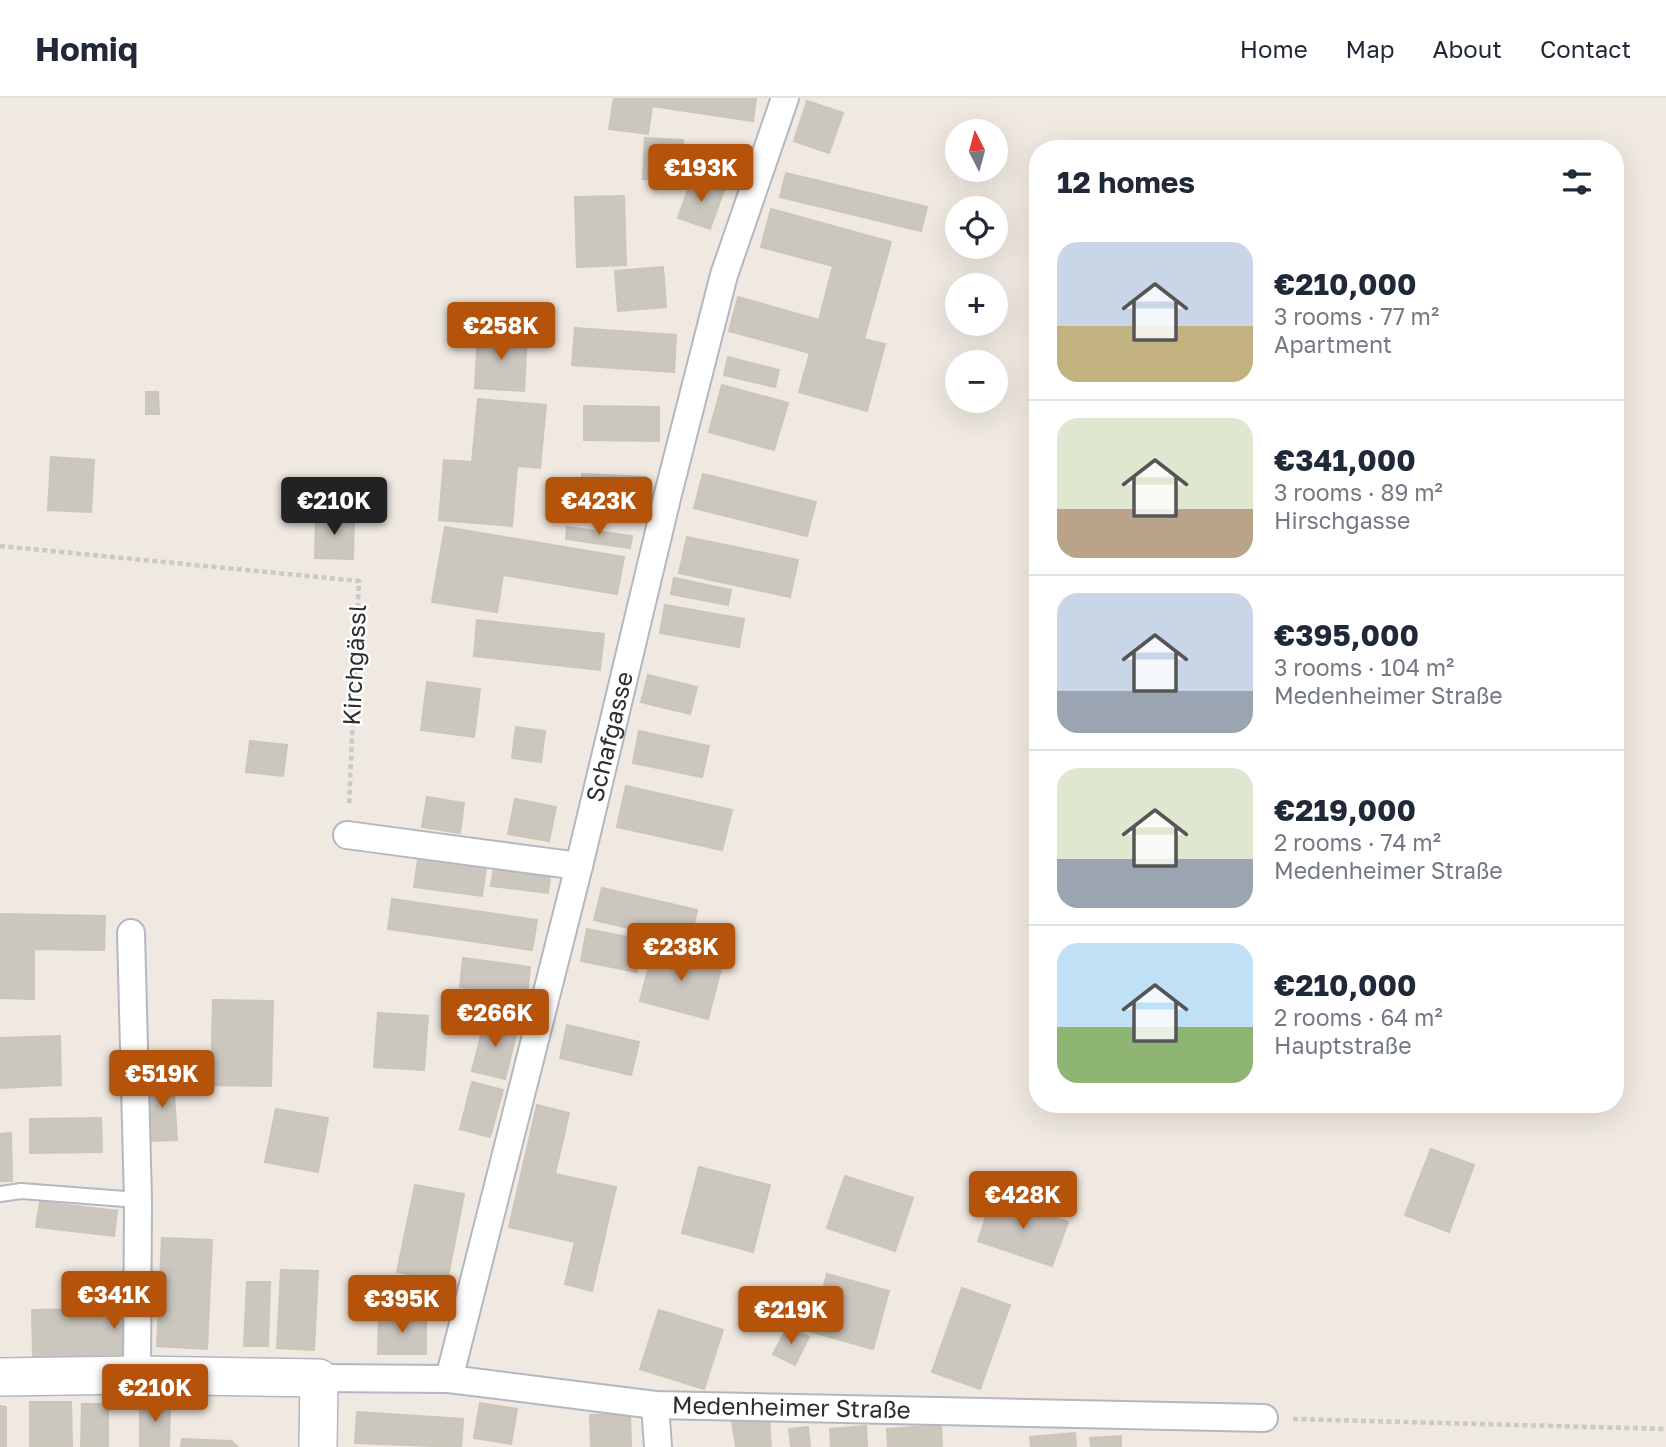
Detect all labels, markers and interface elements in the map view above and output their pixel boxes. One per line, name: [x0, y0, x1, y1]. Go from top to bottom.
text: Homiq: [35, 29, 138, 68]
text: Home: [1240, 34, 1308, 63]
text: Map: [1346, 34, 1395, 63]
text: About: [1433, 34, 1502, 63]
text: Contact: [1540, 34, 1631, 63]
north arrow: [945, 119, 1008, 182]
map controls: [945, 119, 1008, 413]
pin: €193K: [652, 144, 750, 204]
text: €193K: [664, 153, 738, 181]
icon: filters: [1558, 163, 1596, 201]
text: 12 homes: [1057, 164, 1195, 200]
button: locate: [945, 196, 1008, 259]
text: €210,000: [1274, 266, 1417, 302]
icon: home: [1113, 270, 1197, 354]
button: +: [945, 273, 1008, 336]
pin: €258K: [452, 302, 550, 362]
text: 3 rooms · 77 m²: [1274, 302, 1439, 330]
text: €258K: [463, 311, 539, 339]
text: Apartment: [1274, 330, 1392, 358]
button: −: [945, 350, 1008, 413]
text: €341,000: [1274, 442, 1416, 478]
icon: home: [1113, 446, 1197, 530]
pin: €210K: [285, 478, 383, 537]
pin: €423K: [550, 478, 648, 537]
text: 3 rooms · 89 m²: [1274, 478, 1443, 506]
text: €210K: [297, 486, 371, 514]
text: €423K: [561, 486, 637, 514]
text: Hirschgasse: [1274, 506, 1410, 534]
street label: Kirchgässl: [336, 604, 371, 726]
text: €395,000: [1274, 617, 1419, 653]
icon: home: [1113, 621, 1197, 705]
text: 3 rooms · 104 m²: [1274, 653, 1454, 681]
street label: Schafgasse: [579, 668, 638, 805]
text: Medenheimer Straße: [1274, 681, 1503, 709]
text: €219,000: [1274, 792, 1416, 828]
icon: home: [1113, 796, 1197, 880]
text: 2 rooms · 74 m²: [1274, 828, 1441, 856]
text: Medenheimer Straße: [1274, 856, 1503, 884]
pin: €238K: [632, 924, 730, 983]
text: €238K: [643, 932, 719, 960]
text: €210,000: [1274, 967, 1417, 1003]
icon: home: [1113, 971, 1197, 1055]
pin: €266K: [446, 990, 544, 1049]
text: €266K: [457, 998, 533, 1026]
text: 2 rooms · 64 m²: [1274, 1003, 1443, 1031]
text: Hauptstraße: [1274, 1031, 1412, 1059]
pin: €519K: [113, 1051, 211, 1110]
text: €519K: [125, 1059, 199, 1087]
pin: €428K: [974, 1172, 1072, 1231]
text: €428K: [985, 1180, 1061, 1208]
pin: €341K: [65, 1272, 163, 1331]
pin: €395K: [353, 1276, 451, 1335]
text: €341K: [77, 1280, 151, 1308]
text: €395K: [364, 1284, 440, 1312]
pin: €219K: [742, 1286, 840, 1346]
text: €219K: [754, 1295, 828, 1323]
pin: €210K: [106, 1364, 204, 1424]
text: €210K: [118, 1373, 192, 1401]
street label: Medenheimer Straße: [672, 1389, 911, 1423]

